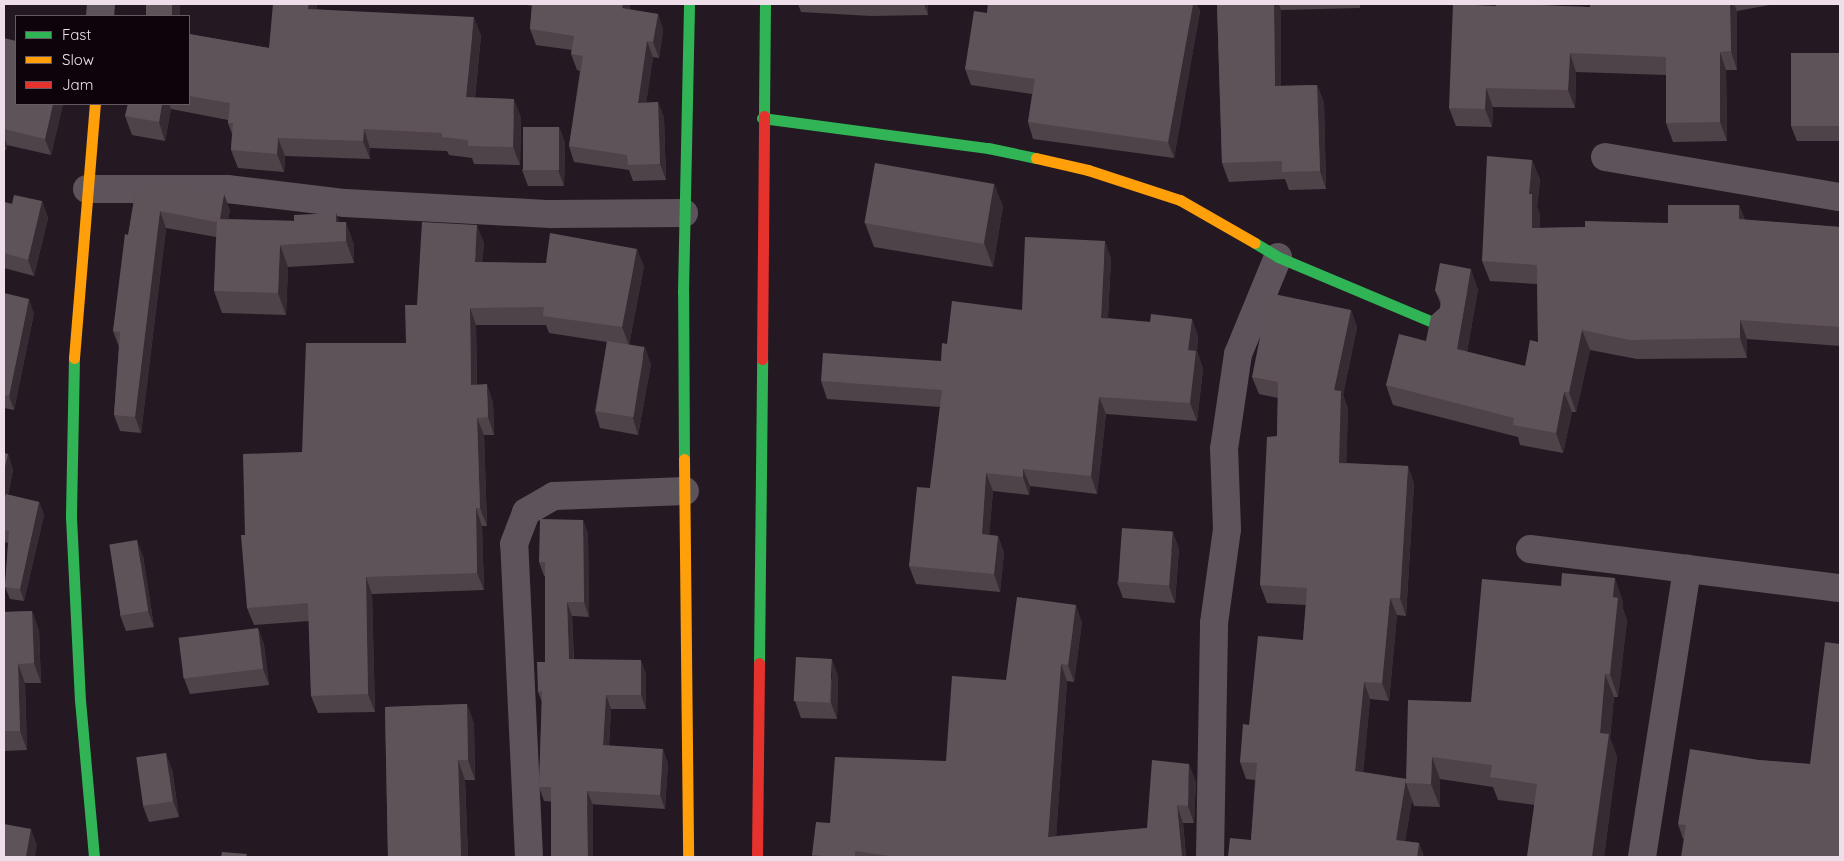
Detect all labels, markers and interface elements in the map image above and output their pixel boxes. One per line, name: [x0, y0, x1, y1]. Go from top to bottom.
legend: [15, 15, 190, 105]
text: Fast: [62, 25, 91, 44]
text: Slow: [62, 50, 94, 69]
text: Jam: [62, 75, 93, 94]

